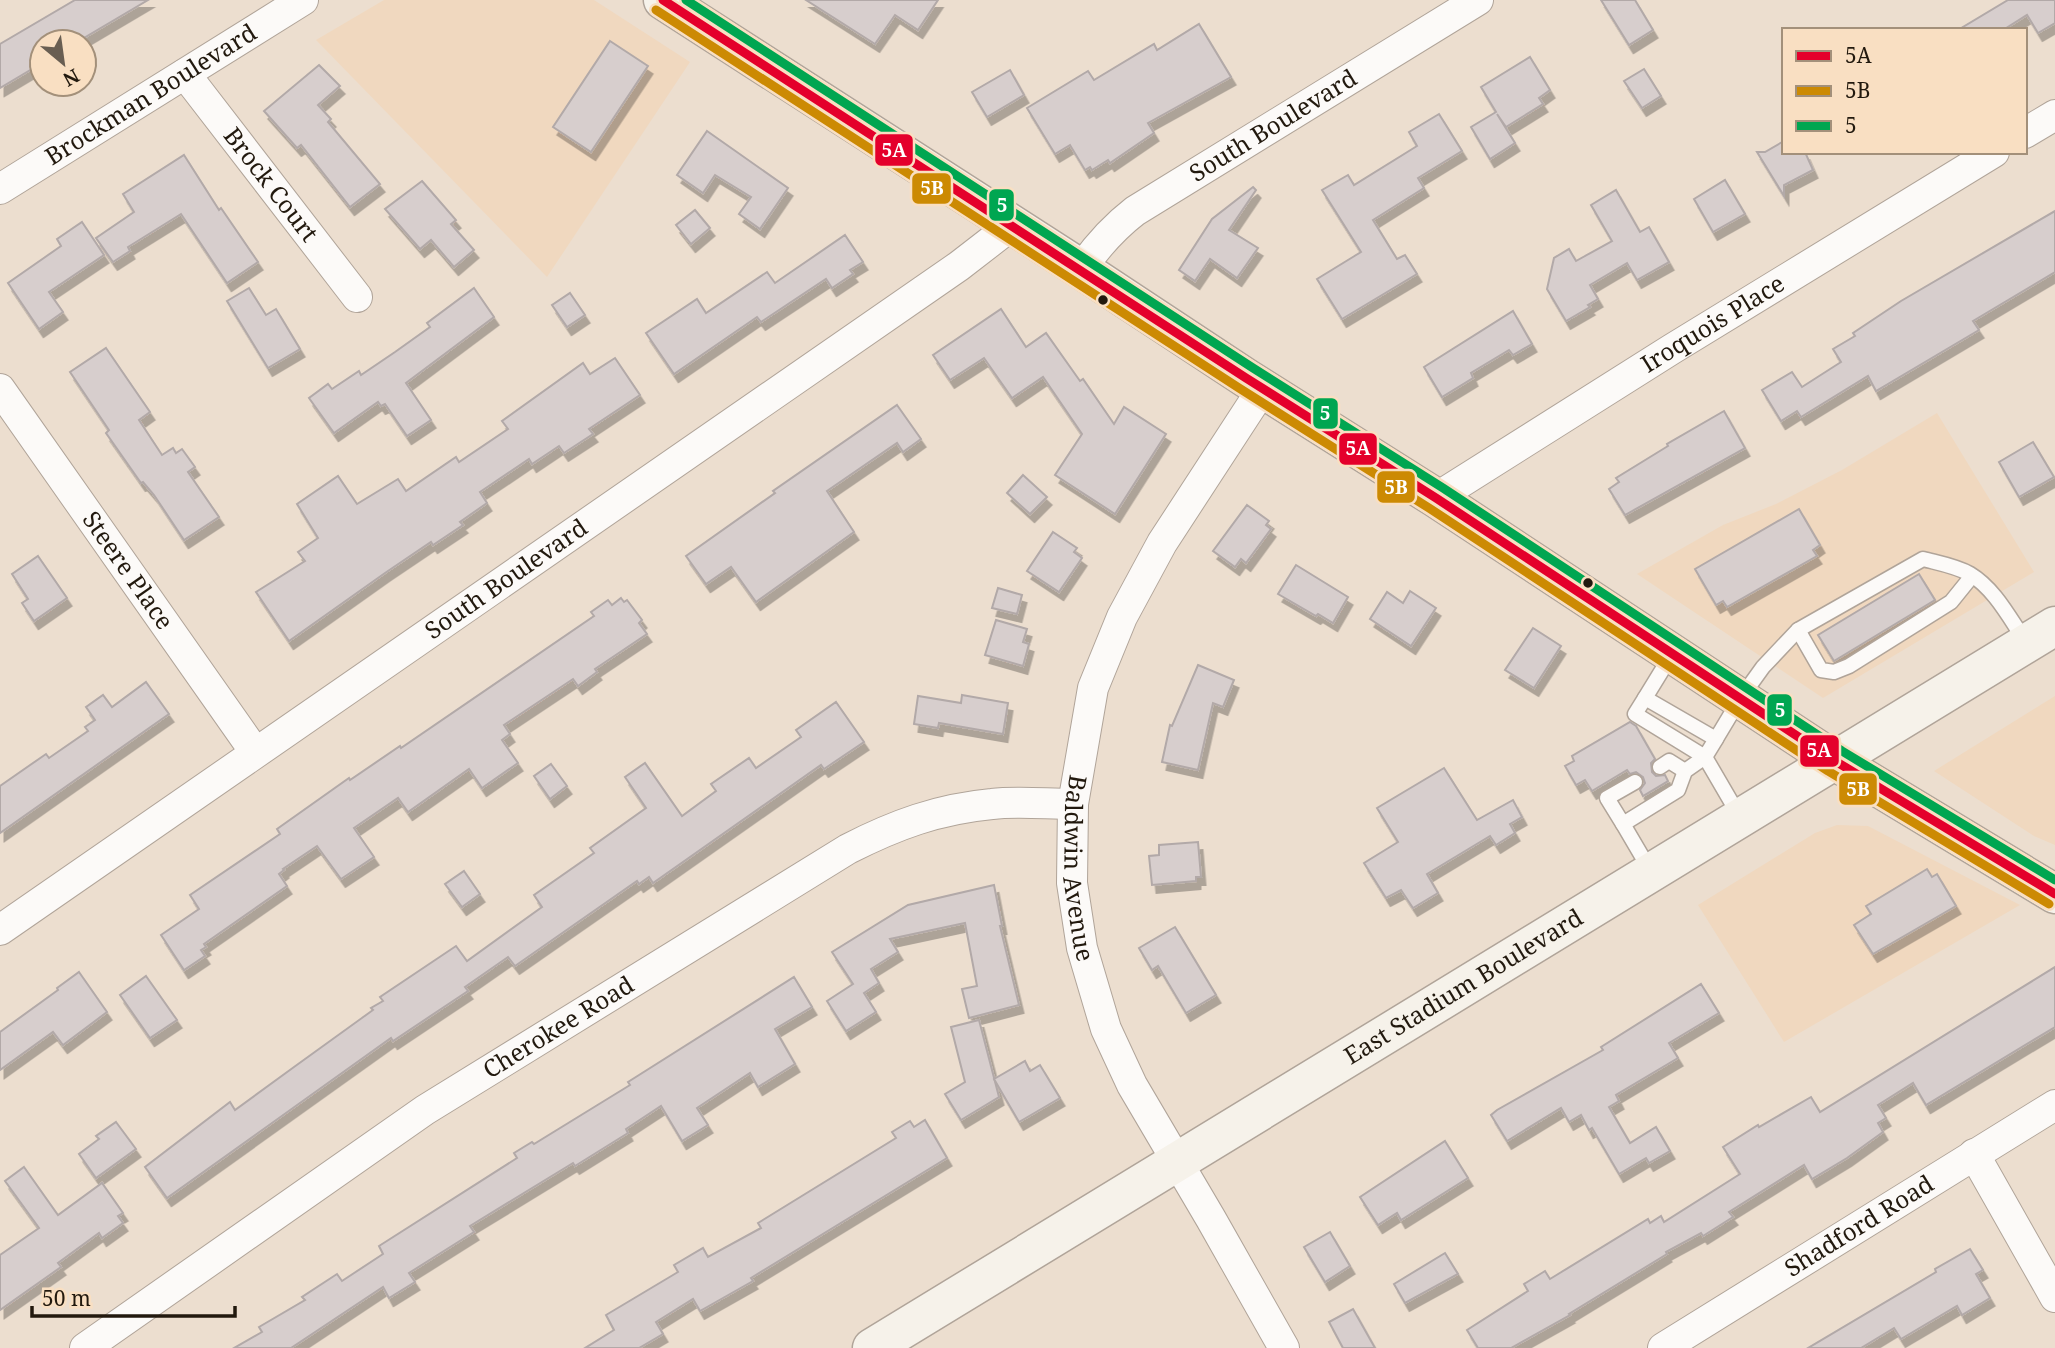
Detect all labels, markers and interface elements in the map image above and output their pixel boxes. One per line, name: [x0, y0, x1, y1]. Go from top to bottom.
street label: Brockman Boulevard: [38, 15, 262, 172]
north arrow: [28, 28, 98, 98]
legend: [1782, 28, 2027, 154]
text: 5A: [1845, 41, 1872, 69]
street label: South Boulevard: [1183, 60, 1363, 189]
text: N: [58, 63, 84, 93]
text: 5B: [1845, 76, 1870, 104]
text: 5: [1845, 111, 1857, 139]
street label: Brock Court: [217, 120, 326, 248]
line badge: 5A: [874, 133, 914, 167]
text: 5A: [881, 137, 907, 163]
line badge: 5B: [911, 172, 952, 205]
text: 5B: [920, 175, 944, 201]
line badge: 5: [988, 188, 1015, 222]
text: 5: [997, 192, 1007, 218]
street label: Iroquois Place: [1634, 266, 1790, 380]
unlabelled marker: [1096, 293, 1110, 307]
line badge: 5: [1312, 397, 1339, 430]
text: 5: [1320, 400, 1330, 426]
line badge: 5A: [1338, 432, 1378, 466]
text: 5A: [1345, 435, 1371, 461]
line badge: 5B: [1376, 470, 1416, 504]
text: 5B: [1384, 474, 1408, 500]
street label: Steere Place: [76, 504, 182, 636]
street label: South Boulevard: [418, 510, 594, 646]
unlabelled marker: [1581, 576, 1595, 590]
line badge: 5: [1766, 693, 1793, 727]
text: 5: [1775, 697, 1785, 723]
line badge: 5A: [1799, 734, 1840, 768]
text: 5A: [1806, 737, 1832, 763]
line badge: 5B: [1838, 772, 1878, 806]
street label: Baldwin Avenue: [1056, 773, 1103, 965]
text: 5B: [1846, 776, 1870, 802]
street label: East Stadium Boulevard: [1337, 900, 1589, 1071]
street label: Cherokee Road: [476, 967, 640, 1085]
street label: Shadford Road: [1778, 1166, 1939, 1284]
scale bar: [32, 1274, 234, 1318]
text: 50 m: [42, 1284, 91, 1312]

